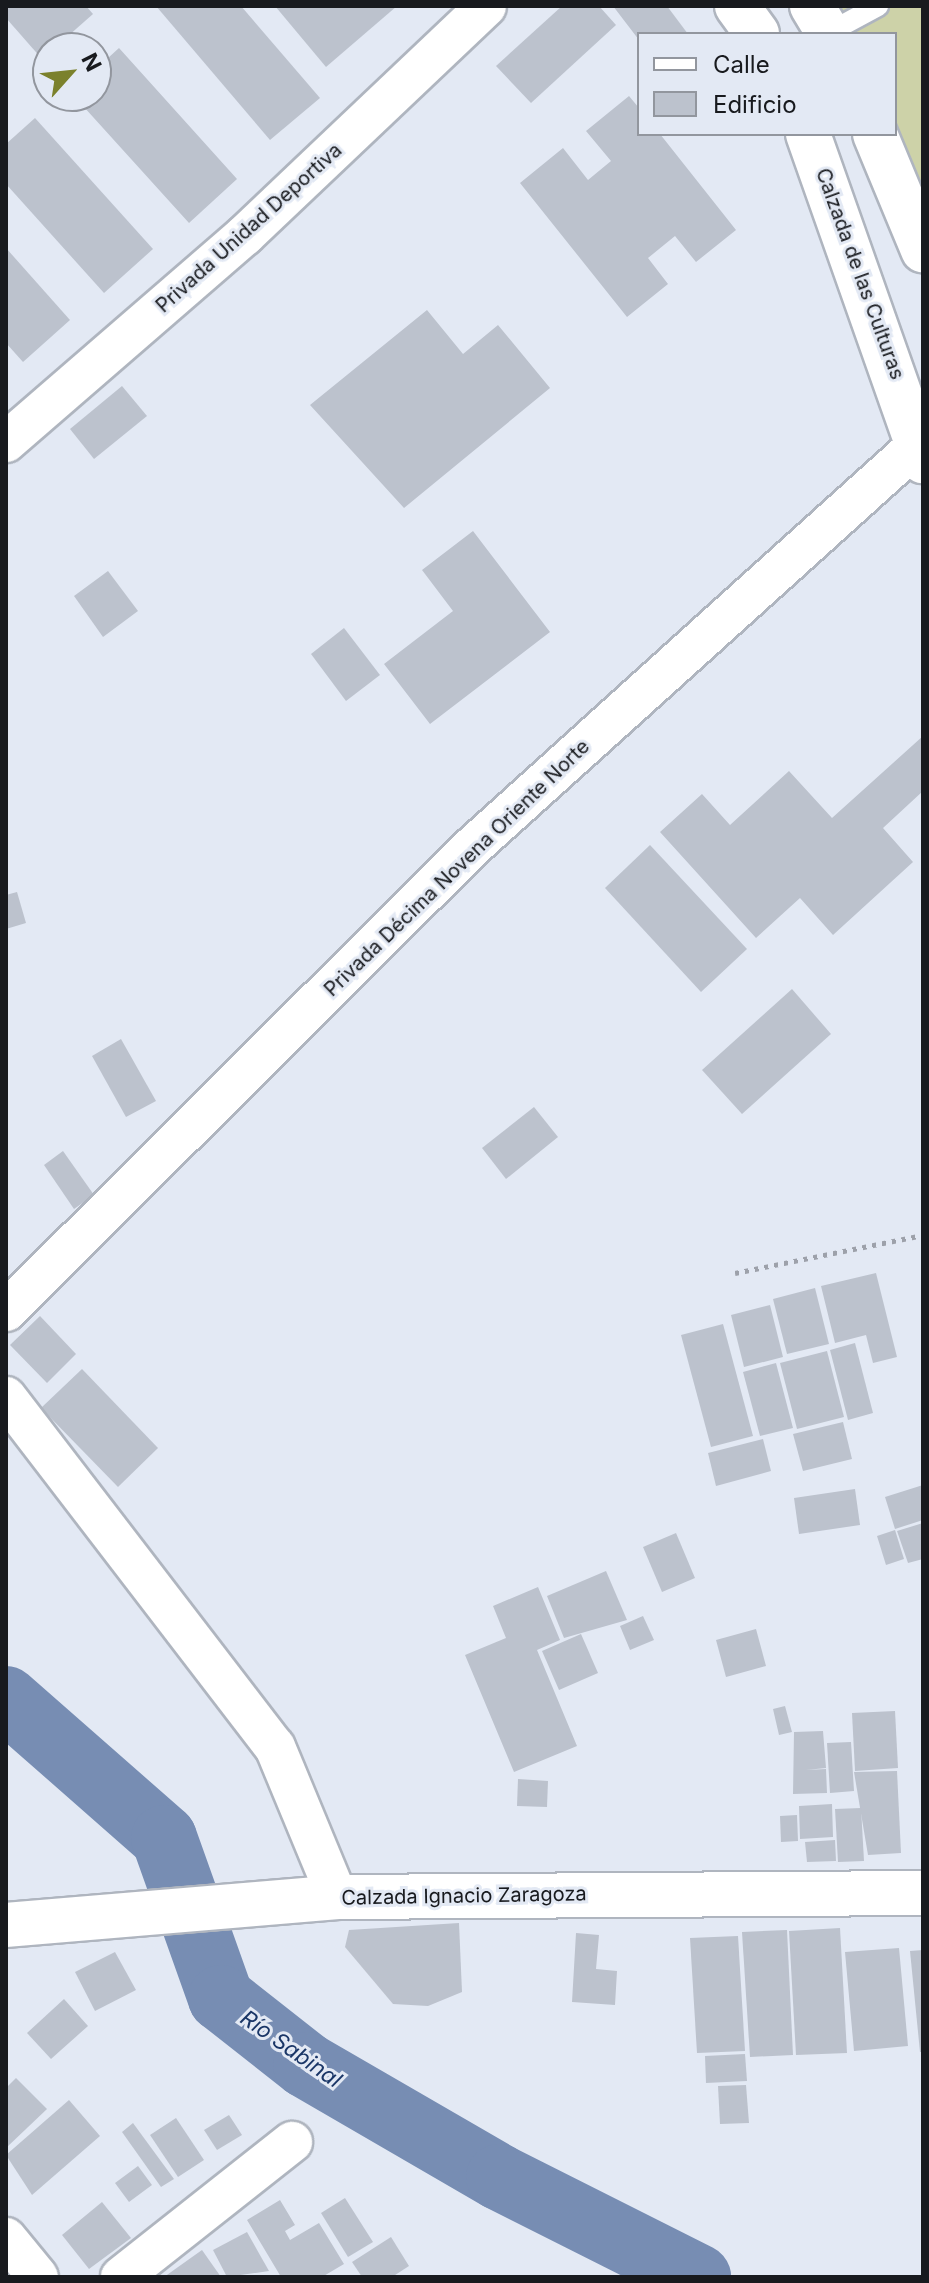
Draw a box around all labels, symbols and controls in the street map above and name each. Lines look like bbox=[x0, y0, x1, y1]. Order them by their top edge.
north arrow bbox=[32, 32, 112, 112]
legend bbox=[637, 32, 897, 136]
text: N bbox=[76, 49, 107, 75]
text: Calle bbox=[713, 50, 770, 79]
text: Edificio bbox=[713, 90, 797, 119]
street label: Privada Unidad Deportiva bbox=[151, 138, 347, 318]
street label: Calzada de las Culturas bbox=[811, 165, 909, 383]
street label: Privada Décima Novena Oriente Norte bbox=[319, 734, 595, 1002]
street label: Calzada Ignacio Zaragoza bbox=[341, 1882, 587, 1910]
water label: Río Sabinal bbox=[235, 2005, 347, 2093]

